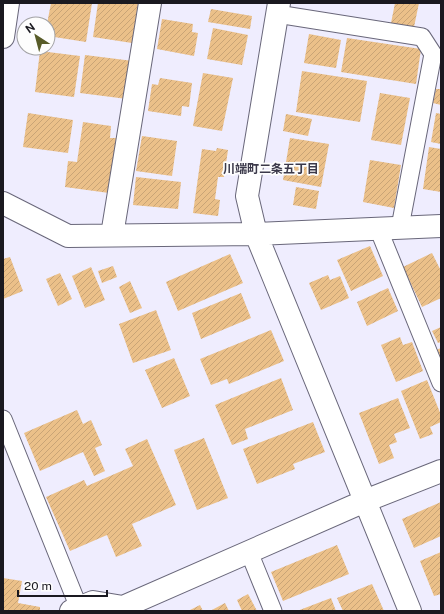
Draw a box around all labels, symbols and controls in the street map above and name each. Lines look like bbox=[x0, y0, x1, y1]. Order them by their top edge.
north arrow bbox=[16, 16, 56, 56]
text: N bbox=[23, 21, 37, 35]
district label: 川端町二条五丁目 bbox=[223, 162, 319, 176]
scale bar bbox=[18, 572, 107, 598]
text: 20 m bbox=[24, 579, 52, 593]

